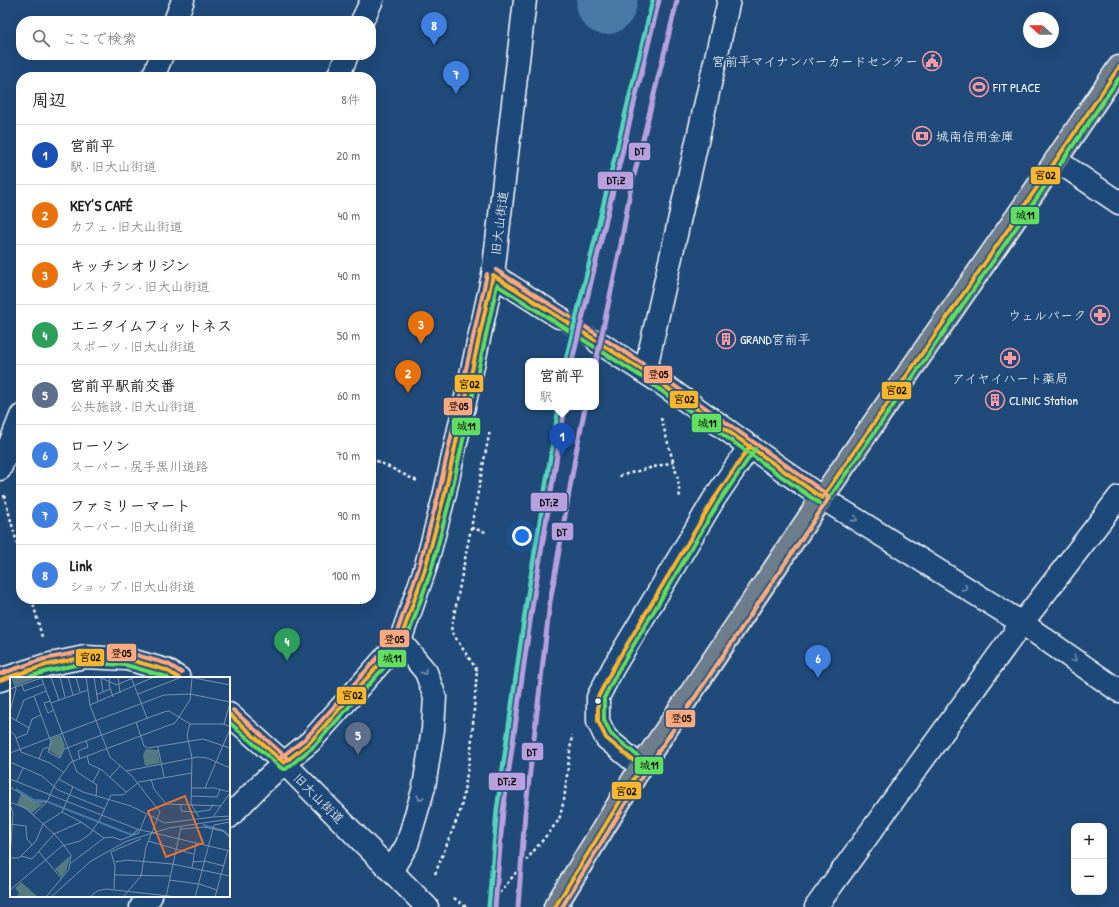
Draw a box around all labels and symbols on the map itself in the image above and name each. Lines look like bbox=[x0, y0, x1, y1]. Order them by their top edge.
pin: 8 bbox=[421, 12, 447, 45]
north arrow bbox=[1023, 12, 1059, 48]
public building icon: 宮前平マイナンバーカードセンター bbox=[921, 50, 943, 72]
place label: 宮前平マイナンバーカードセンター bbox=[712, 52, 918, 70]
pin: 7 bbox=[443, 61, 469, 94]
sports icon: FIT PLACE bbox=[968, 76, 990, 98]
place label: FIT PLACE bbox=[992, 78, 1041, 96]
bank icon: 城南信用金庫 bbox=[911, 125, 933, 147]
place label: 城南信用金庫 bbox=[936, 127, 1014, 145]
line badge: DT bbox=[628, 142, 651, 161]
text: DT bbox=[635, 144, 646, 158]
line badge: 宮02 bbox=[1030, 166, 1061, 185]
text: 宮02 bbox=[1034, 168, 1056, 182]
line badge: DT;Z bbox=[597, 171, 634, 190]
text: DT;Z bbox=[607, 173, 626, 187]
street label: 旧大山街道 bbox=[486, 190, 512, 256]
line badge: 城11 bbox=[1010, 206, 1040, 225]
text: 城11 bbox=[1016, 208, 1035, 222]
pharmacy icon: ウェルパーク bbox=[1089, 304, 1111, 326]
place label: ウェルパーク bbox=[1008, 306, 1086, 324]
pin: 3 bbox=[408, 311, 434, 344]
building icon: GRAND宮前平 bbox=[715, 328, 737, 350]
place label: GRAND宮前平 bbox=[740, 330, 811, 348]
pharmacy icon: アイヤイハート薬局 bbox=[999, 347, 1021, 369]
pin: 2 bbox=[395, 360, 421, 393]
line badge: 登05 bbox=[643, 365, 673, 384]
text: 登05 bbox=[648, 367, 669, 381]
place label: アイヤイハート薬局 bbox=[952, 369, 1068, 387]
line badge: 宮02 bbox=[454, 374, 484, 393]
text: 宮02 bbox=[458, 377, 480, 391]
line badge: 宮02 bbox=[881, 381, 912, 400]
text: 宮02 bbox=[885, 383, 907, 397]
building icon: CLINIC Station bbox=[984, 389, 1006, 411]
line badge: 宮02 bbox=[669, 390, 699, 409]
place label: CLINIC Station bbox=[1009, 391, 1078, 409]
text: 宮02 bbox=[673, 392, 695, 406]
line badge: 登05 bbox=[443, 397, 473, 416]
text: 登05 bbox=[448, 399, 469, 413]
line badge: 城11 bbox=[691, 413, 722, 433]
text: 城11 bbox=[698, 416, 717, 430]
line badge: 城11 bbox=[451, 417, 481, 436]
text: 城11 bbox=[457, 419, 476, 433]
pin: 1 bbox=[549, 423, 575, 456]
line badge: DT;Z bbox=[530, 492, 568, 512]
text: DT;Z bbox=[540, 495, 559, 509]
one-way arrow bbox=[851, 514, 858, 521]
line badge: DT bbox=[551, 522, 574, 541]
text: DT bbox=[557, 525, 568, 539]
your location bbox=[512, 526, 532, 546]
one-way arrow bbox=[961, 583, 968, 590]
pin: 4 bbox=[274, 628, 300, 661]
line badge: 登05 bbox=[379, 629, 410, 648]
text: 登05 bbox=[384, 632, 405, 646]
line badge: 登05 bbox=[106, 643, 137, 662]
pin: 6 bbox=[805, 645, 831, 678]
text: 登05 bbox=[111, 646, 132, 660]
line badge: 宮02 bbox=[75, 648, 105, 667]
line badge: 城11 bbox=[377, 649, 407, 668]
text: 宮02 bbox=[79, 650, 101, 664]
text: 城11 bbox=[383, 651, 402, 665]
one-way arrow bbox=[1070, 654, 1077, 662]
one-way arrow bbox=[420, 668, 427, 675]
inset map bbox=[10, 677, 230, 897]
line badge: 宮02 bbox=[336, 686, 367, 705]
text: 宮02 bbox=[341, 688, 363, 702]
unlabelled marker bbox=[593, 696, 603, 706]
line badge: 登05 bbox=[665, 709, 696, 728]
text: 登05 bbox=[671, 711, 692, 725]
pin: 5 bbox=[345, 722, 371, 755]
line badge: DT bbox=[521, 742, 544, 761]
text: DT bbox=[527, 745, 538, 759]
line badge: 城11 bbox=[634, 756, 664, 775]
text: 城11 bbox=[640, 758, 659, 772]
street label: 旧大山街道 bbox=[290, 769, 348, 827]
line badge: DT;Z bbox=[488, 772, 526, 791]
text: DT;Z bbox=[498, 774, 517, 788]
line badge: 宮02 bbox=[611, 781, 642, 800]
text: 宮02 bbox=[615, 784, 637, 798]
one-way arrow bbox=[416, 794, 425, 801]

